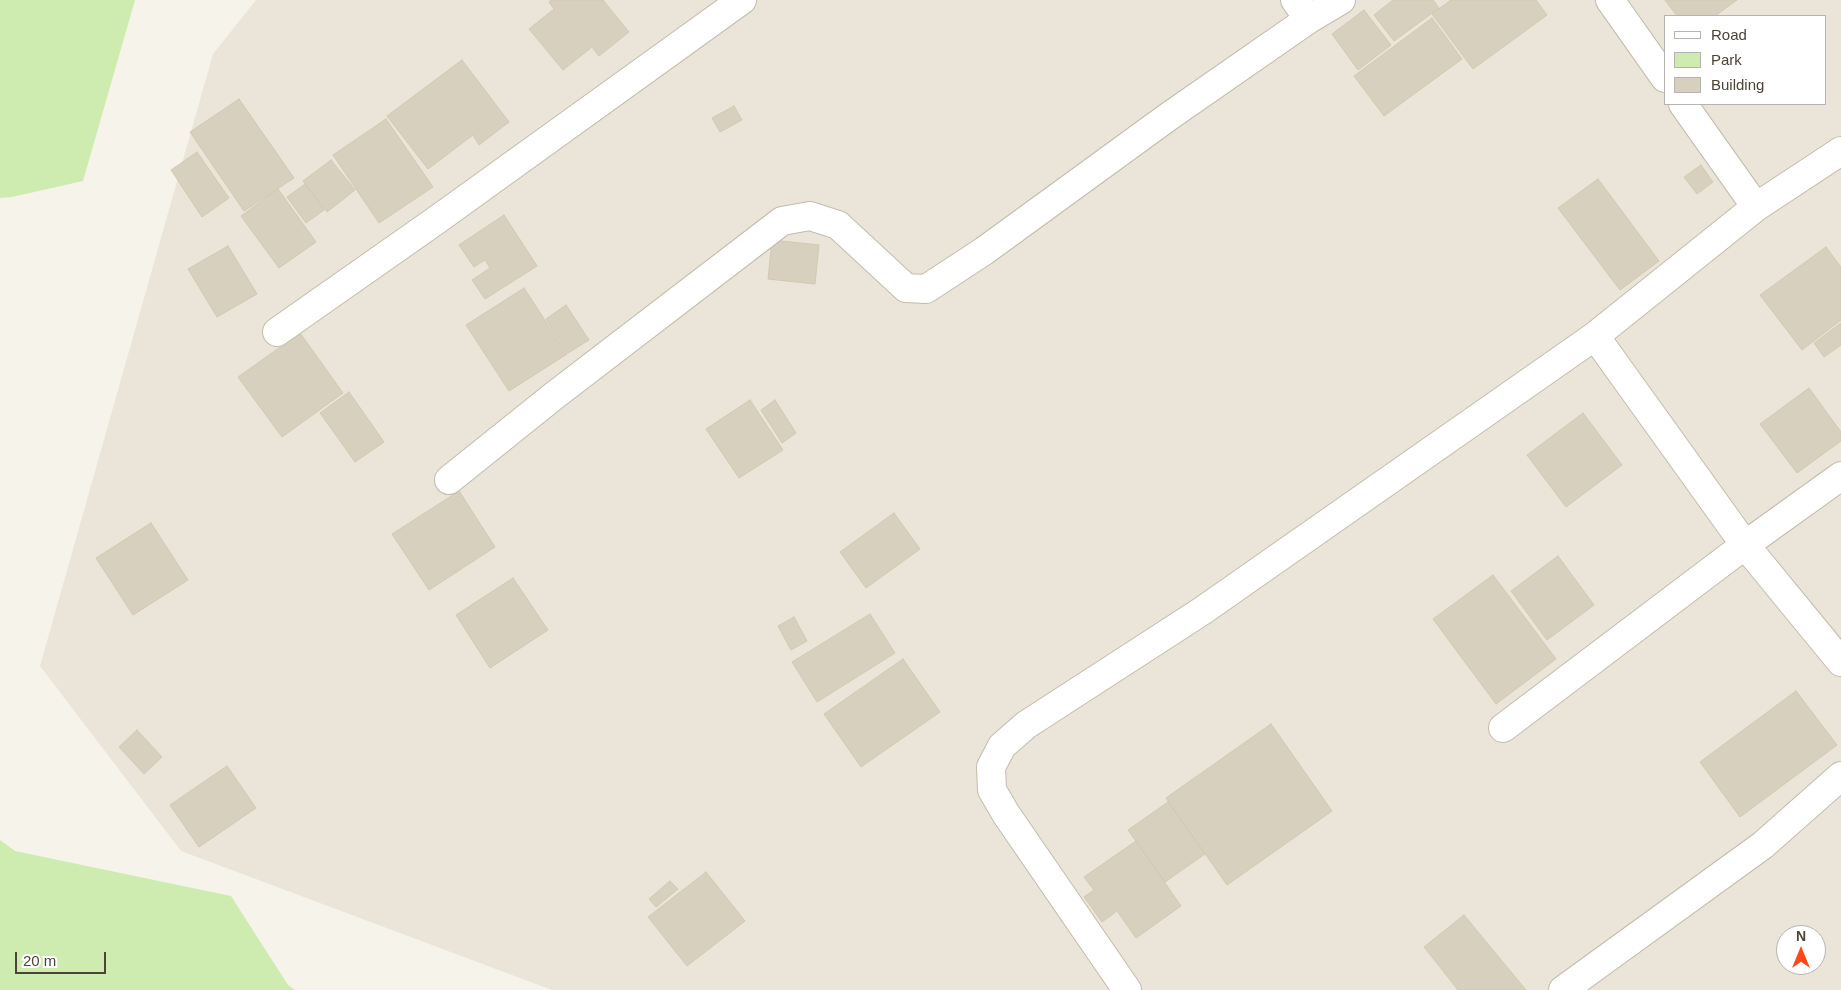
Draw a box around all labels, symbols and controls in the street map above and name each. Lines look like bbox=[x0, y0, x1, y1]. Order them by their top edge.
legend bbox=[1664, 15, 1826, 105]
text: Road bbox=[1711, 26, 1747, 43]
text: Park bbox=[1711, 51, 1742, 68]
text: Building bbox=[1711, 76, 1764, 93]
north arrow bbox=[1776, 925, 1826, 975]
text: N bbox=[1796, 928, 1806, 944]
scale bar bbox=[18, 942, 109, 974]
text: 20 m bbox=[23, 952, 56, 969]

